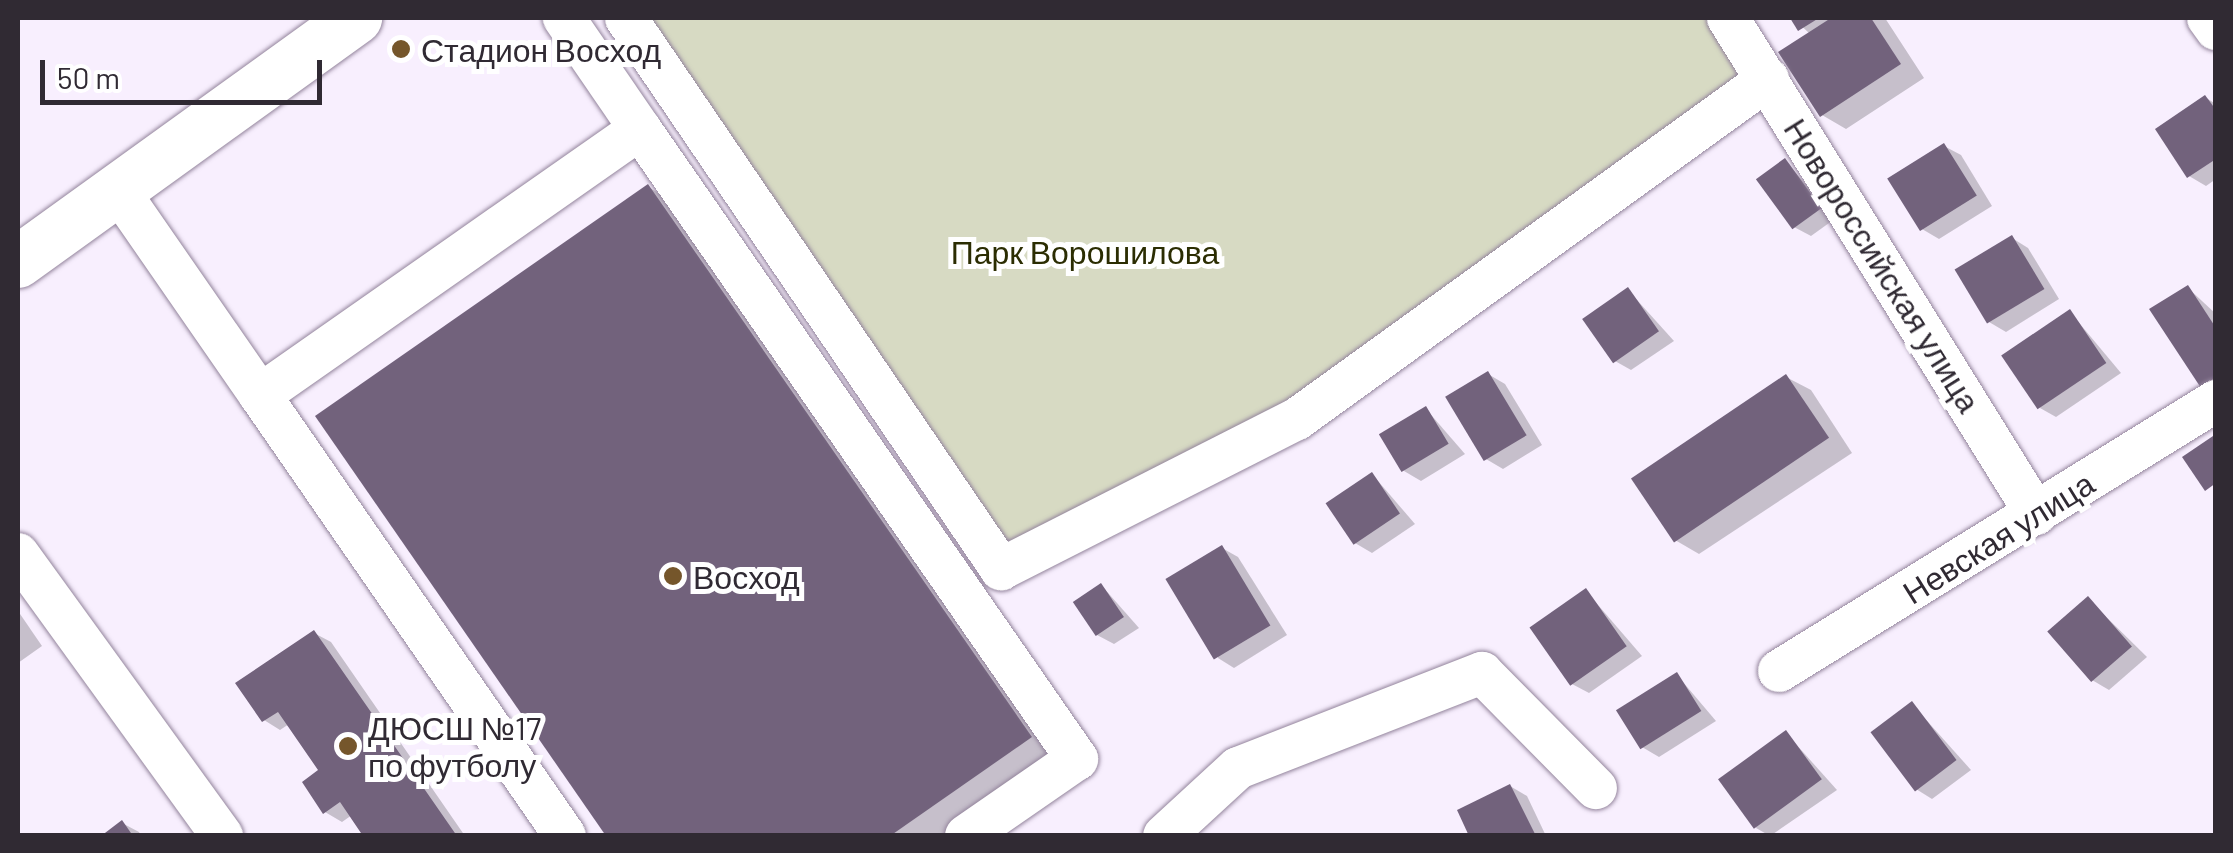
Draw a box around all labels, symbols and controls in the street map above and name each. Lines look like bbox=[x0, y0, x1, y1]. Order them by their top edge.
place label: Стадион Восход bbox=[421, 30, 661, 68]
marker: Стадион Восход bbox=[390, 38, 412, 60]
scale bar bbox=[45, 40, 328, 102]
text: 50 m bbox=[57, 59, 120, 95]
street label: Новороссийская улица bbox=[1777, 111, 1989, 419]
park label: Парк Ворошилова bbox=[951, 232, 1219, 270]
street label: Невская улица bbox=[1895, 463, 2101, 611]
place label: Восход bbox=[693, 557, 800, 595]
marker: Восход bbox=[662, 565, 684, 587]
place label: ДЮСШ №17 по футболу bbox=[368, 709, 541, 784]
marker: ДЮСШ №17 по футболу bbox=[337, 735, 359, 757]

